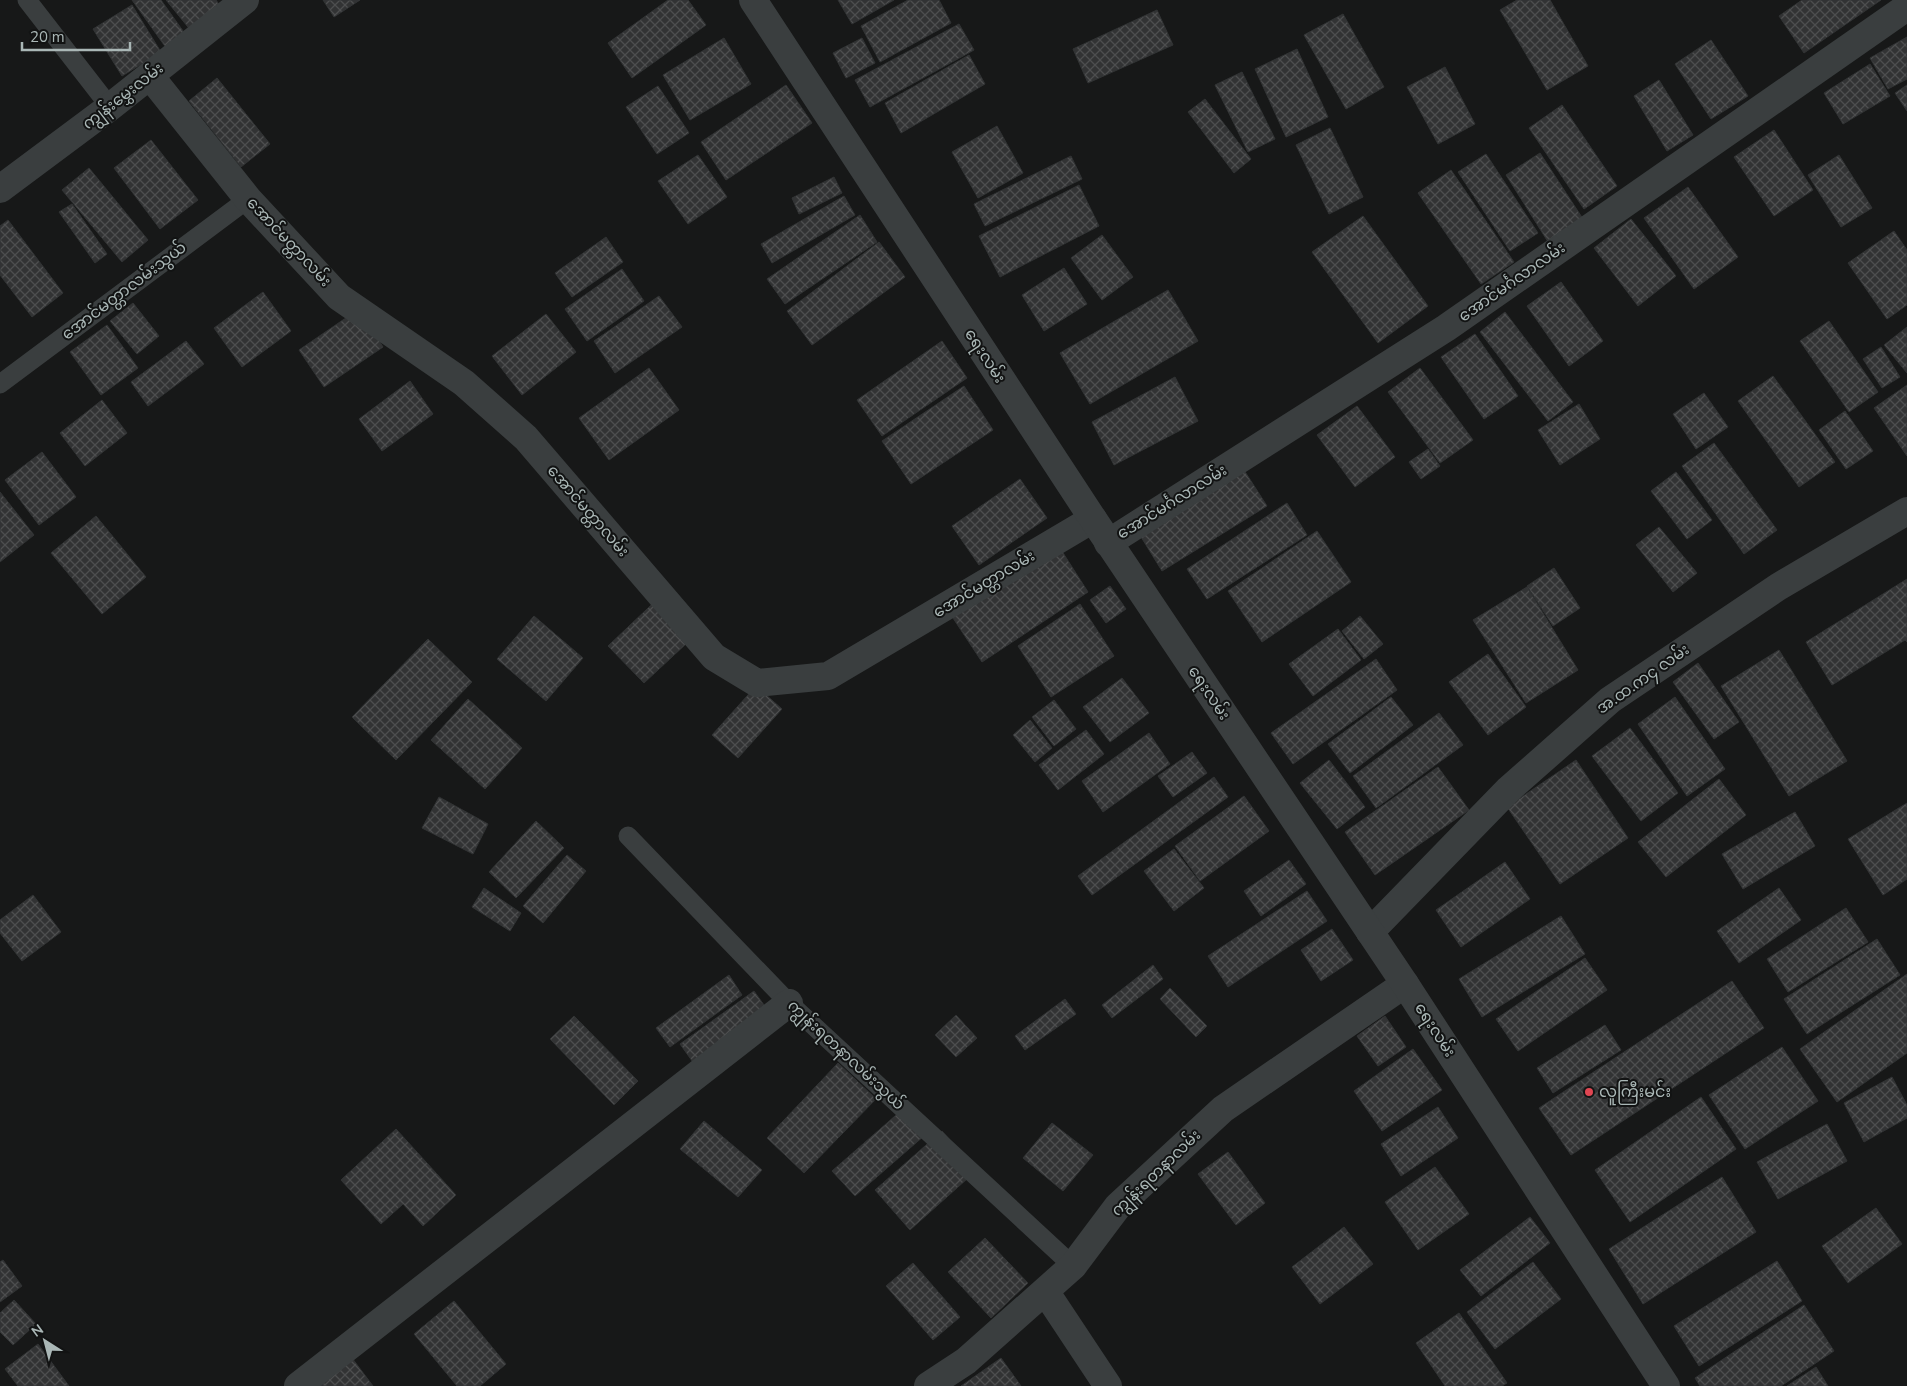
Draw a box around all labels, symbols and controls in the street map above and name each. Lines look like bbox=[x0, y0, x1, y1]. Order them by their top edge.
scale bar bbox=[22, 20, 130, 52]
text: 20 m bbox=[30, 27, 65, 47]
street label: ကျွန်းမွှေးလမ်း bbox=[77, 57, 171, 138]
street label: အောင်မတ္တာလမ်း bbox=[240, 192, 337, 293]
street label: အောင်မတ္တာလမ်းသွယ် bbox=[56, 236, 192, 347]
street label: အောင်မင်္ဂလာလမ်း bbox=[1454, 236, 1570, 327]
street label: ရေးလမ်း bbox=[958, 324, 1012, 389]
street label: အောင်မင်္ဂလာလမ်း bbox=[1112, 458, 1231, 545]
street label: အောင်မတ္တာလမ်း bbox=[540, 460, 635, 563]
street label: အောင်မတ္တာလမ်း bbox=[928, 544, 1040, 625]
street label: အ.ထ.က၄ လမ်း bbox=[1592, 638, 1695, 721]
street label: ရေးလမ်း bbox=[1181, 661, 1236, 725]
street label: ကျွန်းရတနာလမ်းသွယ် bbox=[780, 994, 910, 1118]
street label: ရေးလမ်း bbox=[1408, 998, 1462, 1063]
place label: လူကြီးမင်း bbox=[1599, 1080, 1671, 1106]
marker: လူကြီးမင်း bbox=[1583, 1086, 1595, 1098]
street label: ကျွန်းရတနာလမ်း bbox=[1106, 1124, 1208, 1224]
north arrow bbox=[20, 1316, 70, 1366]
text: N bbox=[28, 1320, 47, 1342]

